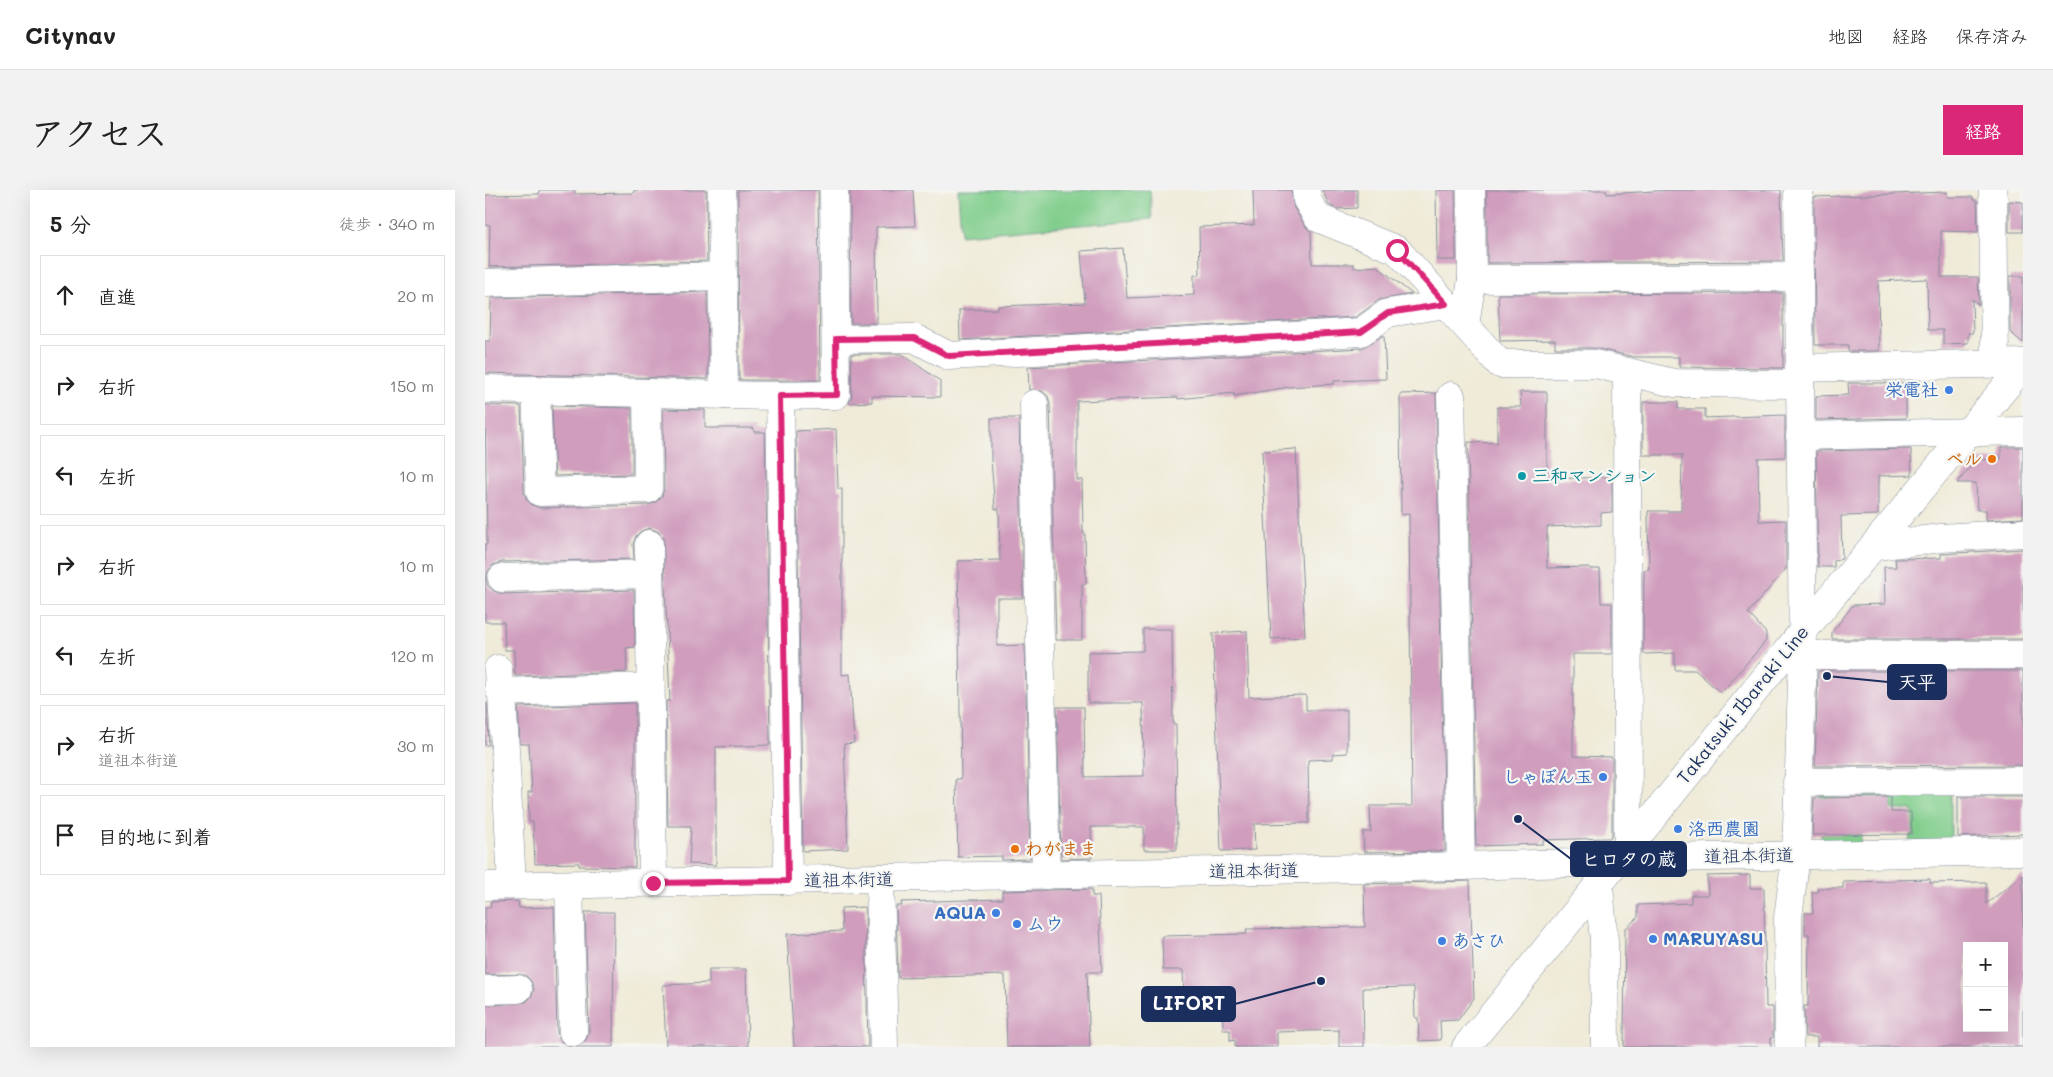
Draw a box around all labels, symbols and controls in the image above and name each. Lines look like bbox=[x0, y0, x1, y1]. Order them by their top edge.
text: Citynav bbox=[25, 19, 116, 50]
text: 地図 bbox=[1828, 24, 1864, 48]
text: 経路 bbox=[1892, 24, 1928, 48]
text: 保存済み bbox=[1956, 24, 2028, 48]
button: 経路 bbox=[1943, 105, 2023, 155]
text: アクセス bbox=[30, 109, 168, 155]
text: 5 分 bbox=[50, 210, 91, 237]
text: 徒歩 · 340 m bbox=[339, 213, 435, 234]
route start bbox=[1386, 239, 1409, 262]
icon: ahead bbox=[51, 281, 79, 309]
text: 直進 bbox=[98, 284, 136, 309]
text: 20 m bbox=[397, 285, 434, 306]
icon: right bbox=[51, 371, 79, 399]
text: 右折 bbox=[98, 374, 136, 399]
text: 150 m bbox=[390, 375, 434, 396]
place label: 栄電社 bbox=[1885, 377, 1939, 401]
marker: 栄電社 bbox=[1943, 384, 1955, 396]
place label: ベル bbox=[1946, 446, 1982, 470]
marker: ベル bbox=[1986, 453, 1998, 465]
icon: left bbox=[51, 461, 79, 489]
place label: 三和マンション bbox=[1532, 463, 1657, 487]
text: 左折 bbox=[98, 464, 136, 489]
text: 10 m bbox=[399, 465, 434, 486]
marker: 三和マンション bbox=[1516, 470, 1528, 482]
icon: right bbox=[51, 551, 79, 579]
text: 右折 bbox=[98, 554, 136, 579]
text: 10 m bbox=[399, 555, 434, 576]
street label: Takatsuki Ibaraki Line bbox=[1671, 620, 1814, 789]
icon: left bbox=[51, 641, 79, 669]
text: 左折 bbox=[98, 644, 136, 669]
text: 120 m bbox=[390, 645, 434, 666]
callout: 天平 bbox=[1888, 665, 1946, 699]
text: 天平 bbox=[1898, 669, 1936, 694]
text: 右折 bbox=[98, 722, 136, 747]
icon: right bbox=[51, 731, 79, 759]
text: 30 m bbox=[397, 735, 434, 756]
text: 道祖本街道 bbox=[98, 749, 178, 770]
place label: しゃぼん玉 bbox=[1503, 764, 1593, 788]
marker: しゃぼん玉 bbox=[1597, 771, 1609, 783]
place label: 洛西農園 bbox=[1688, 816, 1760, 840]
icon: arrive bbox=[51, 821, 79, 849]
marker: 洛西農園 bbox=[1672, 823, 1684, 835]
text: 目的地に到着 bbox=[98, 824, 212, 849]
place label: わがまま bbox=[1025, 836, 1097, 860]
callout: ヒロタの蔵 bbox=[1571, 842, 1686, 876]
street label: 道祖本街道 bbox=[1704, 842, 1794, 868]
marker: わがまま bbox=[1009, 843, 1021, 855]
text: ヒロタの蔵 bbox=[1581, 846, 1677, 871]
street label: 道祖本街道 bbox=[1209, 857, 1299, 883]
street label: 道祖本街道 bbox=[804, 866, 894, 892]
route end bbox=[642, 872, 665, 895]
place label: AQUA bbox=[934, 900, 986, 924]
marker: AQUA bbox=[990, 907, 1002, 919]
place label: ムウ bbox=[1027, 911, 1063, 935]
marker: ムウ bbox=[1011, 918, 1023, 930]
place label: MARUYASU bbox=[1663, 926, 1764, 950]
place label: あさひ bbox=[1452, 928, 1505, 952]
marker: MARUYASU bbox=[1647, 933, 1659, 945]
marker: あさひ bbox=[1436, 935, 1448, 947]
map controls bbox=[1963, 942, 2008, 1032]
button: + bbox=[1963, 942, 2008, 987]
callout: LIFORT bbox=[1142, 987, 1235, 1021]
button: − bbox=[1963, 987, 2008, 1032]
text: LIFORT bbox=[1153, 990, 1225, 1015]

